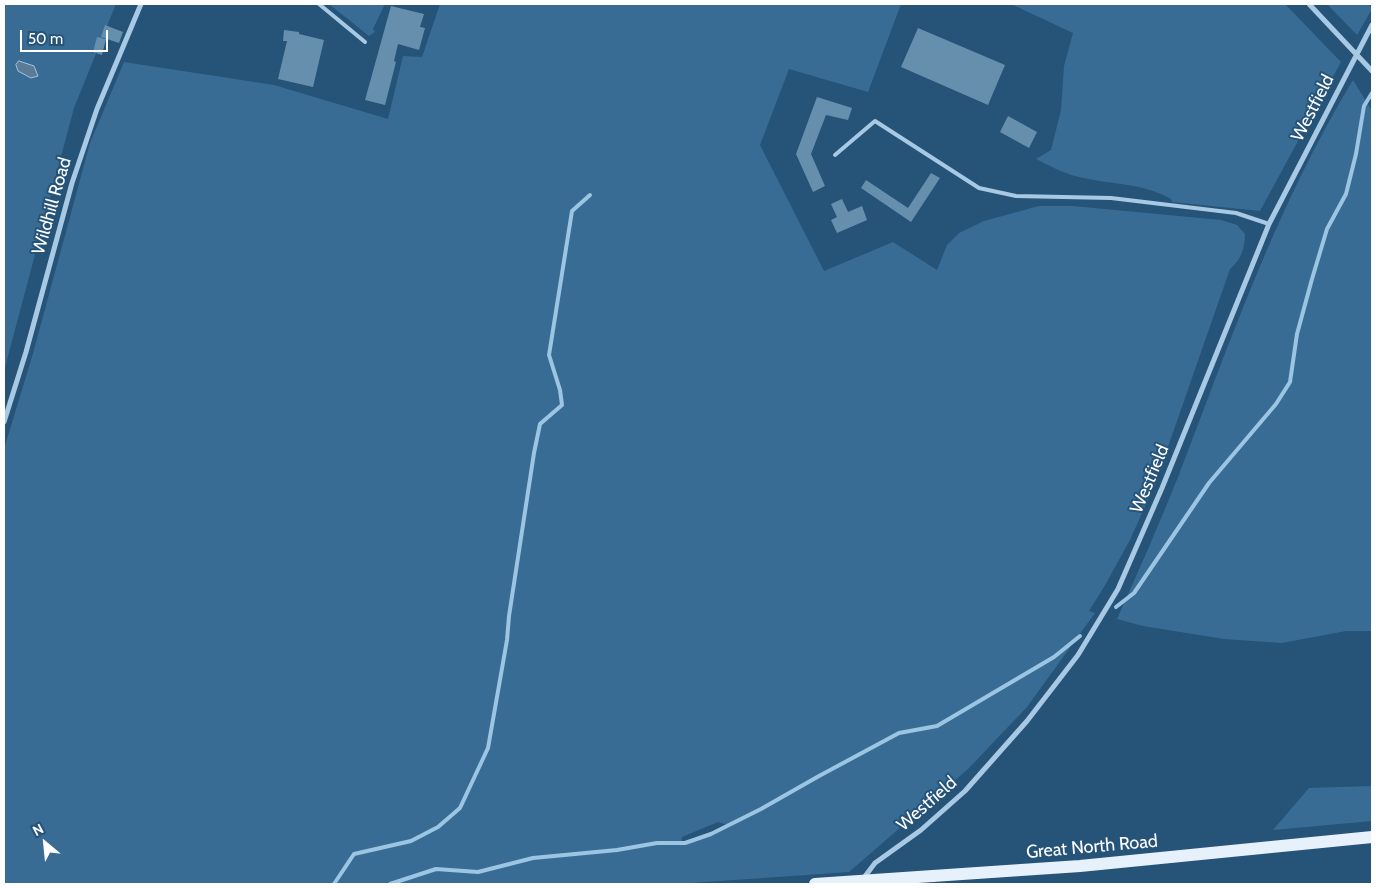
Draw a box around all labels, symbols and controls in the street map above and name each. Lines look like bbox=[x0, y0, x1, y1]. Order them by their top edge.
scale bar bbox=[22, 20, 110, 52]
text: 50 m bbox=[28, 30, 63, 48]
street label: Westfield bbox=[1287, 71, 1339, 145]
street label: Wildhill Road bbox=[28, 155, 76, 257]
street label: Westfield bbox=[1126, 442, 1174, 516]
street label: Westfield bbox=[893, 772, 961, 836]
north arrow bbox=[20, 818, 70, 868]
text: N bbox=[29, 819, 47, 840]
street label: Great North Road bbox=[1025, 830, 1159, 864]

